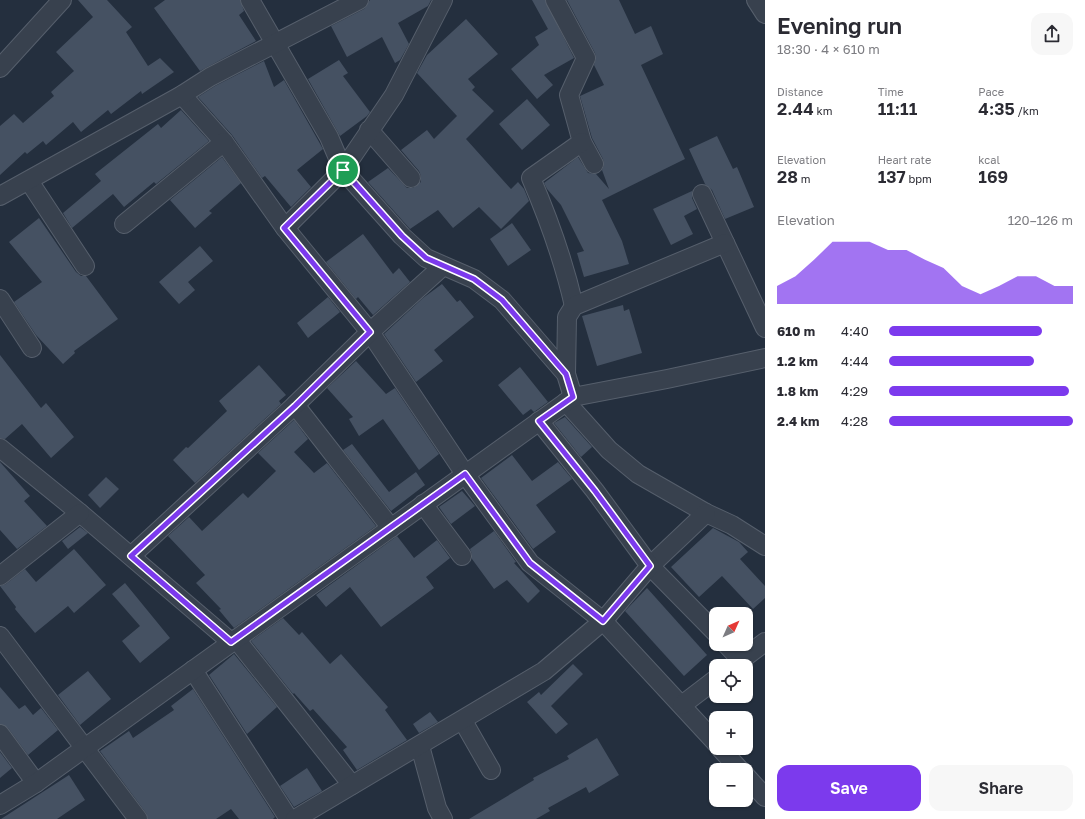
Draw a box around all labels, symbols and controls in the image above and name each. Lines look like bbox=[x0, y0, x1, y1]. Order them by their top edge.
text: Evening run bbox=[777, 12, 902, 39]
button: share bbox=[1031, 13, 1073, 55]
text: 18:30 · 4 × 610 m bbox=[777, 41, 880, 57]
text: Distance bbox=[777, 85, 823, 98]
text: Time bbox=[878, 85, 904, 98]
text: Pace bbox=[978, 85, 1004, 98]
text: 2.44 bbox=[777, 98, 814, 119]
text: 11:11 bbox=[878, 98, 917, 119]
text: 4:35 bbox=[978, 98, 1015, 119]
text: km bbox=[814, 104, 833, 117]
text: /km bbox=[1015, 104, 1039, 117]
pin bbox=[326, 153, 360, 187]
text: Elevation bbox=[777, 153, 826, 166]
text: Heart rate bbox=[878, 153, 931, 166]
text: kcal bbox=[978, 153, 1000, 166]
icon: arrive bbox=[332, 159, 354, 181]
text: 28 bbox=[777, 166, 798, 187]
text: 137 bbox=[878, 166, 906, 187]
text: 169 bbox=[978, 166, 1008, 187]
text: m bbox=[798, 172, 810, 185]
text: bpm bbox=[906, 172, 932, 185]
text: Elevation bbox=[777, 212, 835, 228]
text: 120–126 m bbox=[1008, 212, 1073, 228]
text: 610 m bbox=[777, 323, 815, 339]
text: 4:40 bbox=[841, 323, 869, 339]
text: 1.2 km bbox=[777, 353, 818, 369]
text: 4:44 bbox=[841, 353, 869, 369]
text: 1.8 km bbox=[777, 383, 818, 399]
text: 4:29 bbox=[841, 383, 868, 399]
text: 2.4 km bbox=[777, 413, 819, 429]
text: 4:28 bbox=[841, 413, 868, 429]
north arrow bbox=[709, 607, 753, 651]
map controls bbox=[709, 607, 753, 807]
button: locate bbox=[709, 659, 753, 703]
button: + bbox=[709, 711, 753, 755]
button: − bbox=[709, 763, 753, 807]
button: Save bbox=[777, 765, 921, 811]
button: Share bbox=[929, 765, 1073, 811]

